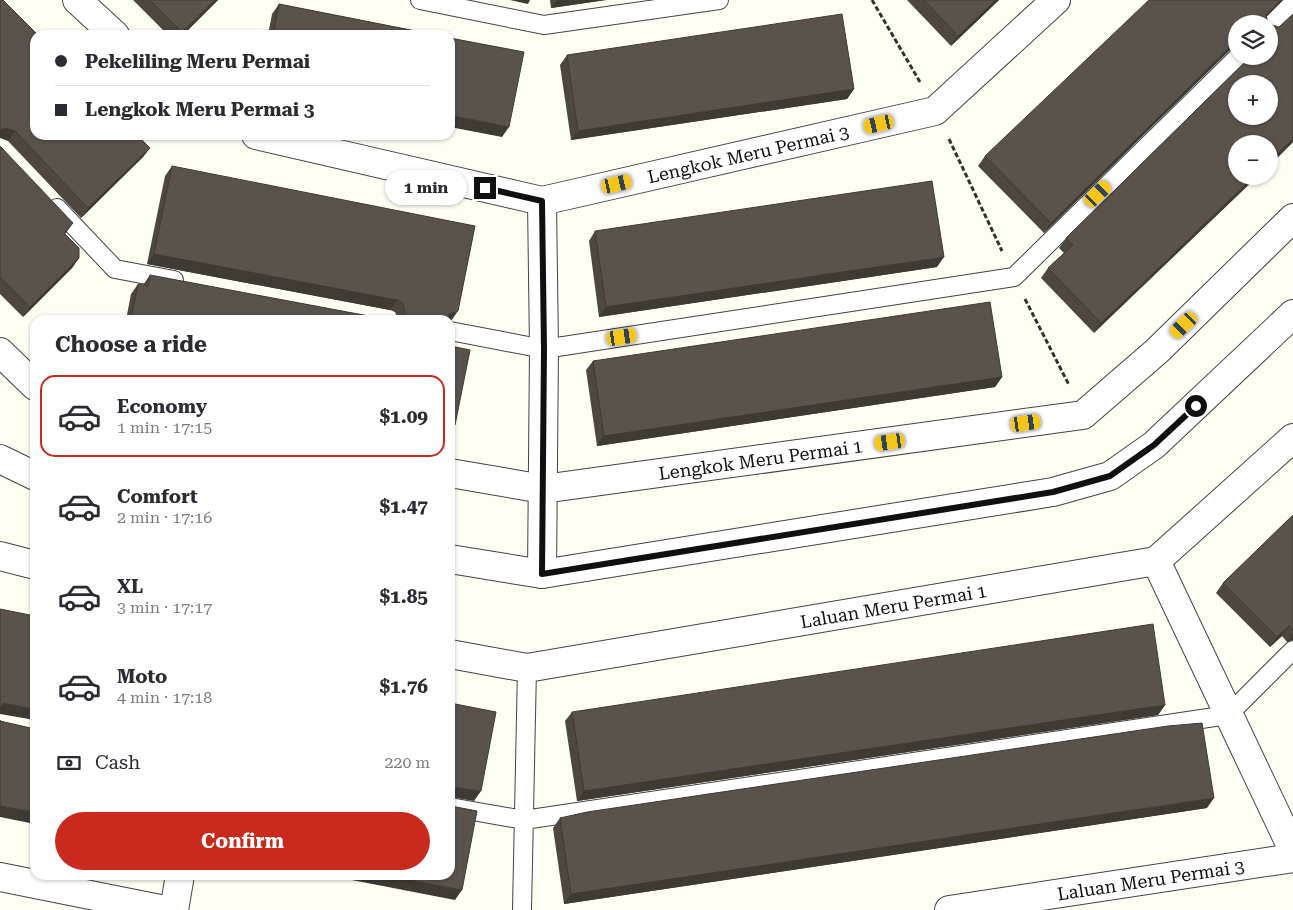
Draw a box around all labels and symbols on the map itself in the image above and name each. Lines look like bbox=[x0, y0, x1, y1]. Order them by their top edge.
car bbox=[862, 113, 895, 135]
street label: Lengkok Meru Permai 3 bbox=[645, 121, 851, 187]
callout: 1 min bbox=[385, 170, 468, 206]
car bbox=[600, 173, 633, 195]
route end bbox=[474, 177, 496, 199]
car bbox=[1082, 178, 1114, 210]
car bbox=[1168, 309, 1200, 341]
car bbox=[606, 327, 637, 347]
route start bbox=[1185, 395, 1207, 417]
car bbox=[1010, 413, 1041, 433]
car bbox=[874, 432, 905, 452]
street label: Lengkok Meru Permai 1 bbox=[657, 435, 864, 484]
street label: Laluan Meru Permai 1 bbox=[799, 579, 988, 632]
street label: Laluan Meru Permai 3 bbox=[1056, 855, 1246, 904]

